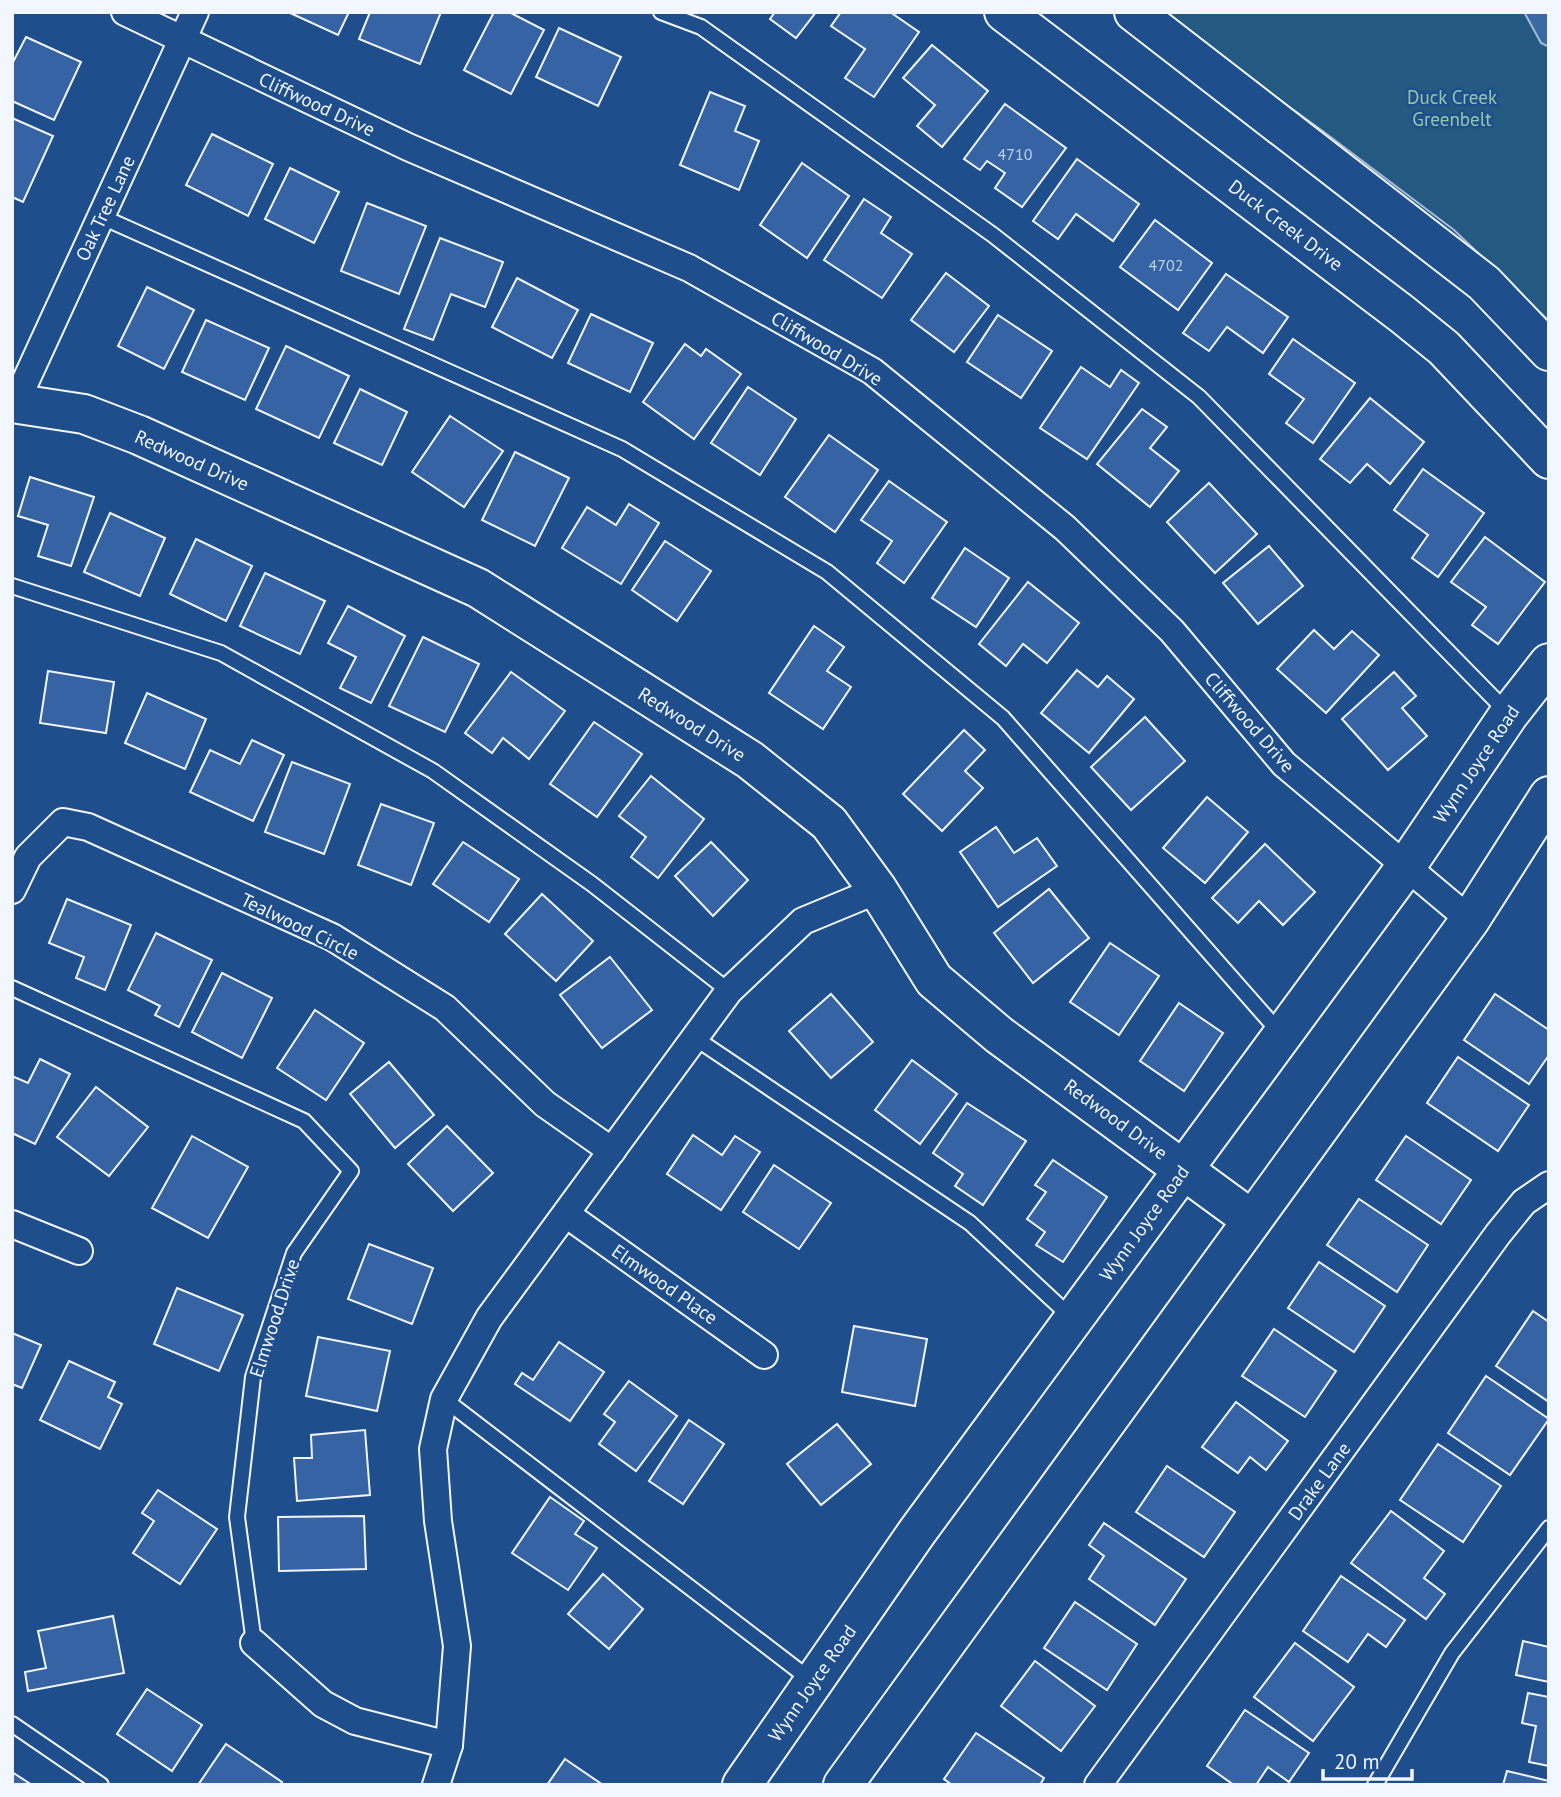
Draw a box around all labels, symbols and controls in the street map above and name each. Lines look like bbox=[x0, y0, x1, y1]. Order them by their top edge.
street label: Cliffwood Drive bbox=[255, 67, 379, 141]
park label: Duck Creek Greenbelt bbox=[1407, 85, 1497, 131]
house number: 4710 bbox=[998, 144, 1033, 164]
street label: Oak Tree Lane bbox=[70, 151, 140, 265]
street label: Duck Creek Drive bbox=[1224, 174, 1348, 276]
house number: 4702 bbox=[1149, 255, 1183, 275]
street label: Cliffwood Drive bbox=[767, 305, 887, 391]
street label: Redwood Drive bbox=[131, 424, 253, 496]
street label: Cliffwood Drive bbox=[1200, 667, 1300, 777]
street label: Redwood Drive bbox=[634, 681, 750, 767]
street label: Wynn Joyce Road bbox=[1428, 700, 1524, 828]
street label: Tealwood Circle bbox=[237, 887, 363, 965]
street label: Redwood Drive bbox=[1059, 1073, 1173, 1165]
street label: Wynn Joyce Road bbox=[1094, 1160, 1194, 1286]
street label: Elmwood Place bbox=[607, 1239, 723, 1329]
street label: Elmwood Drive bbox=[244, 1256, 304, 1380]
street label: Drake Lane bbox=[1283, 1437, 1355, 1525]
street label: Wynn Joyce Road bbox=[763, 1620, 861, 1746]
scale bar bbox=[1323, 1738, 1412, 1782]
text: 20 m bbox=[1334, 1748, 1380, 1775]

